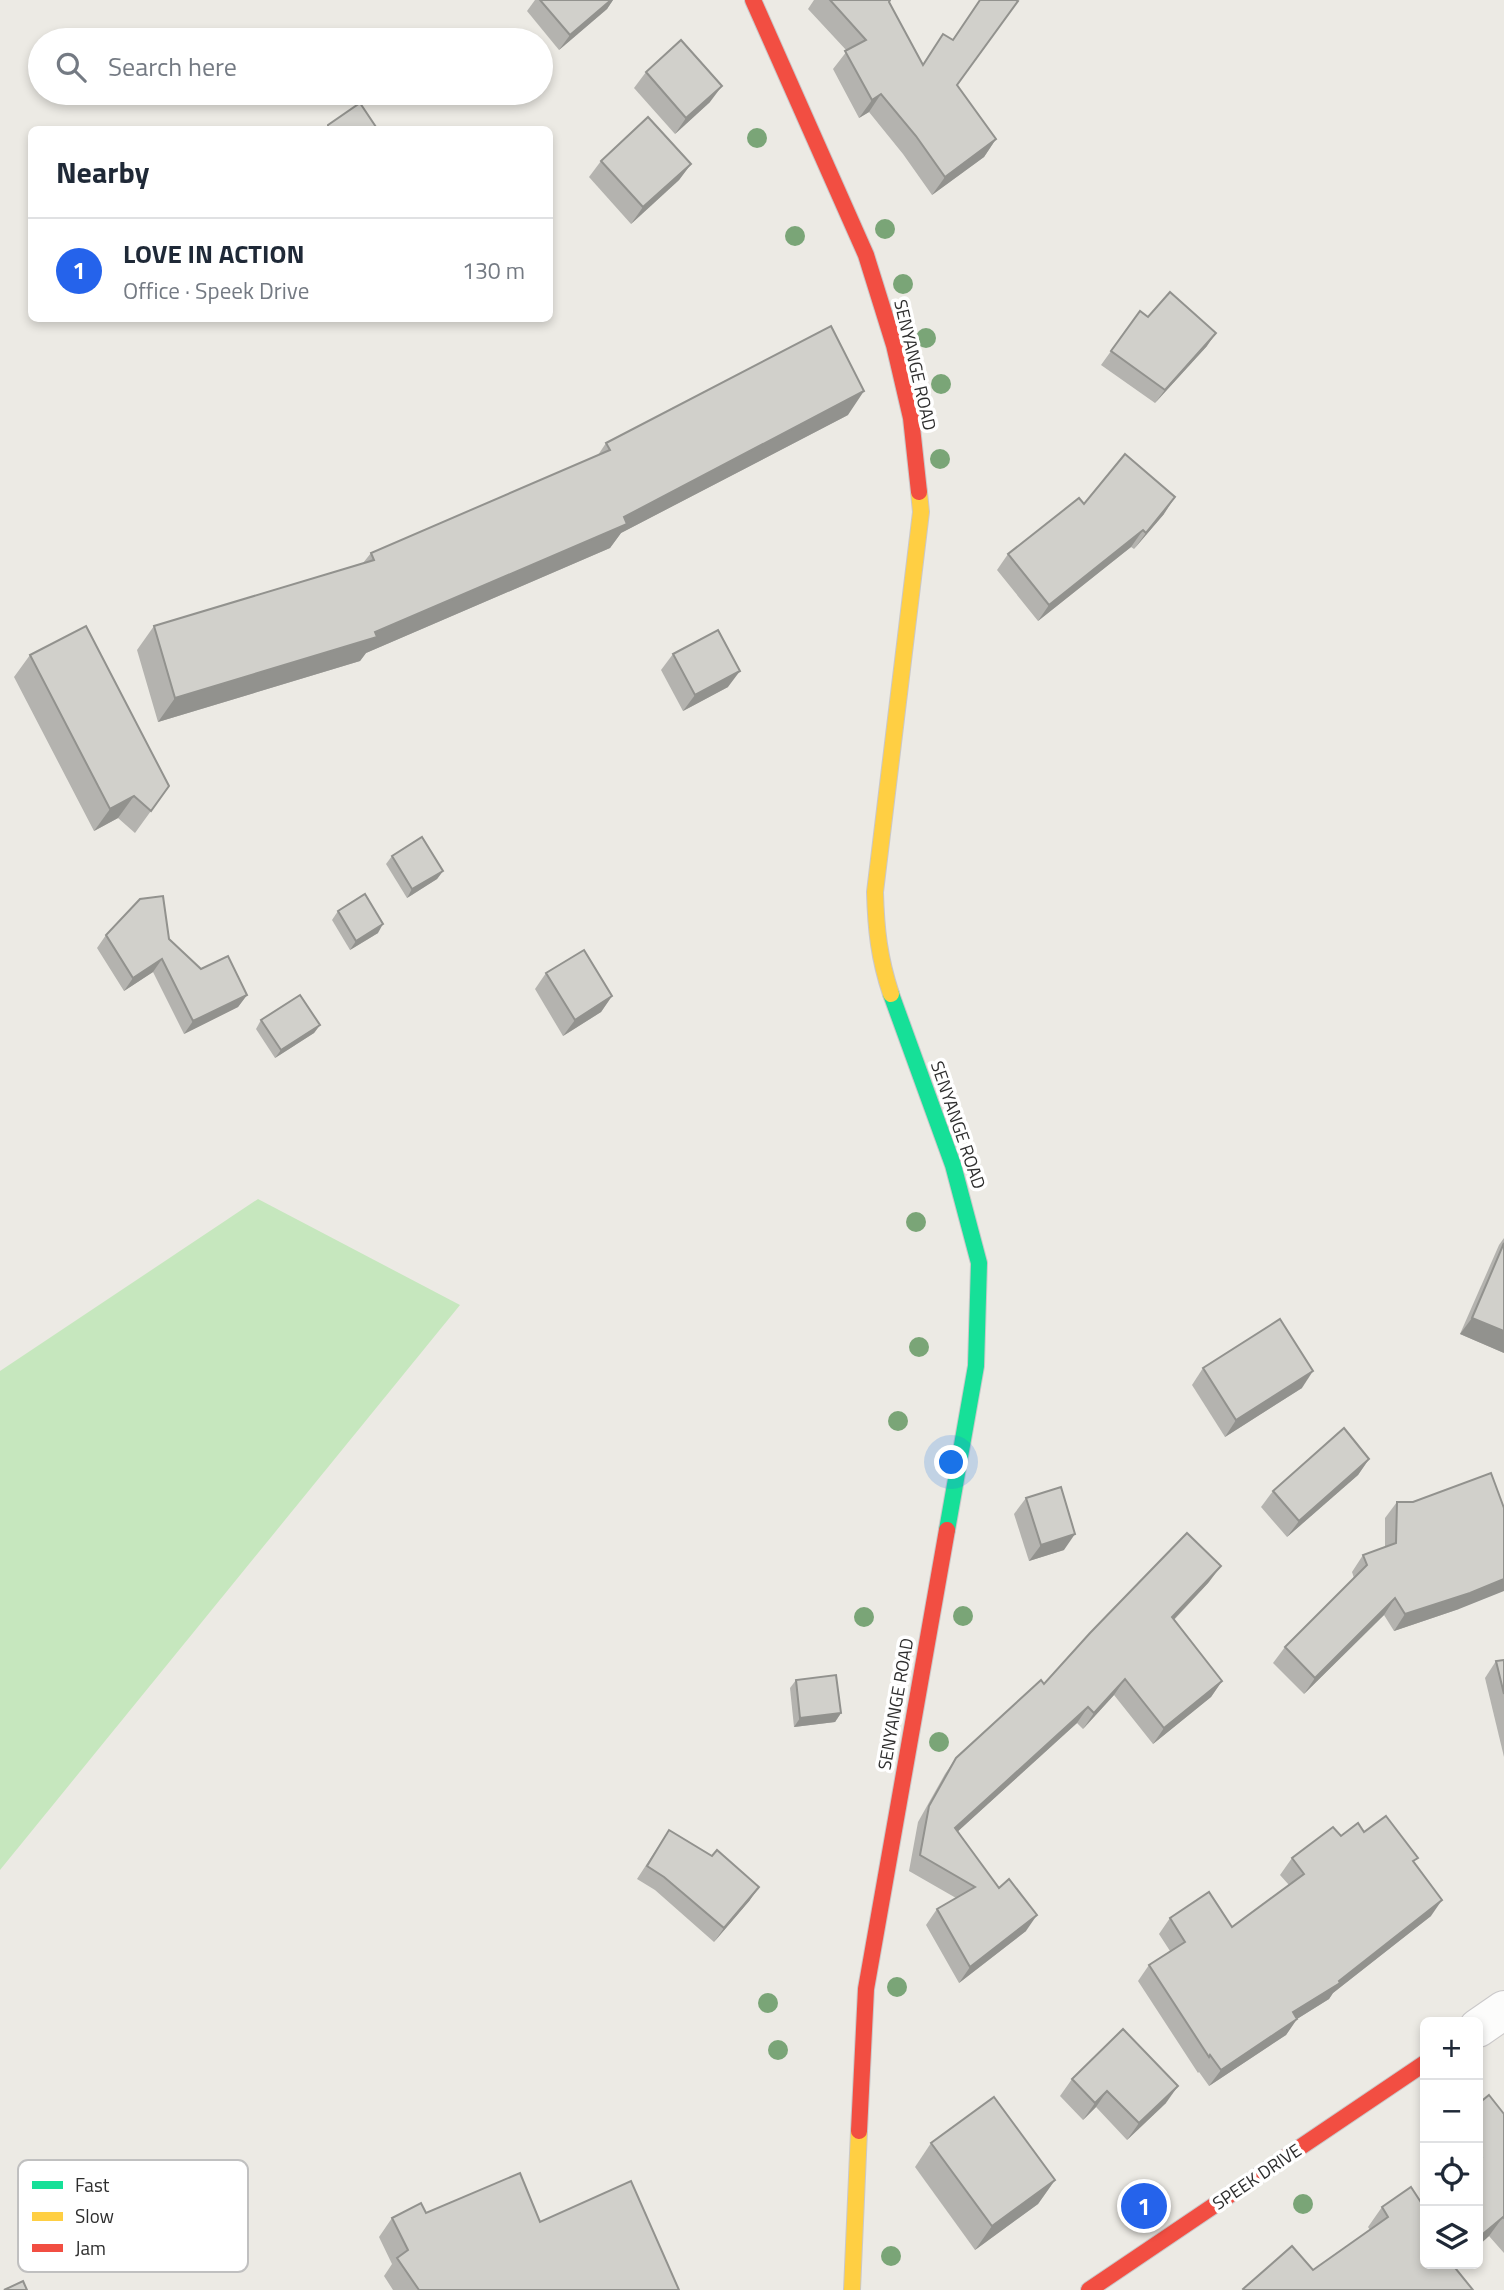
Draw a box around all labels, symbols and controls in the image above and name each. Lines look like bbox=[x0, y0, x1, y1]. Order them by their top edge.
search box bbox=[28, 28, 553, 105]
text: Search here bbox=[108, 47, 237, 86]
icon: search bbox=[52, 48, 90, 86]
text: Nearby bbox=[56, 149, 149, 195]
text: LOVE IN ACTION bbox=[123, 234, 304, 273]
text: 1 bbox=[73, 253, 85, 288]
text: 130 m bbox=[462, 253, 525, 288]
text: Office · Speek Drive bbox=[123, 273, 309, 308]
street label: SENYANGE ROAD bbox=[887, 297, 944, 433]
street label: SENYANGE ROAD bbox=[924, 1057, 993, 1192]
your location bbox=[934, 1445, 968, 1479]
street label: SENYANGE ROAD bbox=[871, 1636, 920, 1772]
map controls bbox=[1420, 2017, 1483, 2269]
button: + bbox=[1420, 2017, 1483, 2080]
button: − bbox=[1420, 2080, 1483, 2143]
street label: SPEEK DRIVE bbox=[1207, 2137, 1307, 2216]
button: locate bbox=[1420, 2143, 1483, 2206]
legend bbox=[18, 2160, 248, 2272]
text: Fast bbox=[75, 2170, 110, 2199]
pin: 1 bbox=[1121, 2180, 1167, 2232]
text: Slow bbox=[75, 2201, 114, 2230]
button: layers bbox=[1420, 2206, 1483, 2269]
text: Jam bbox=[75, 2233, 106, 2262]

